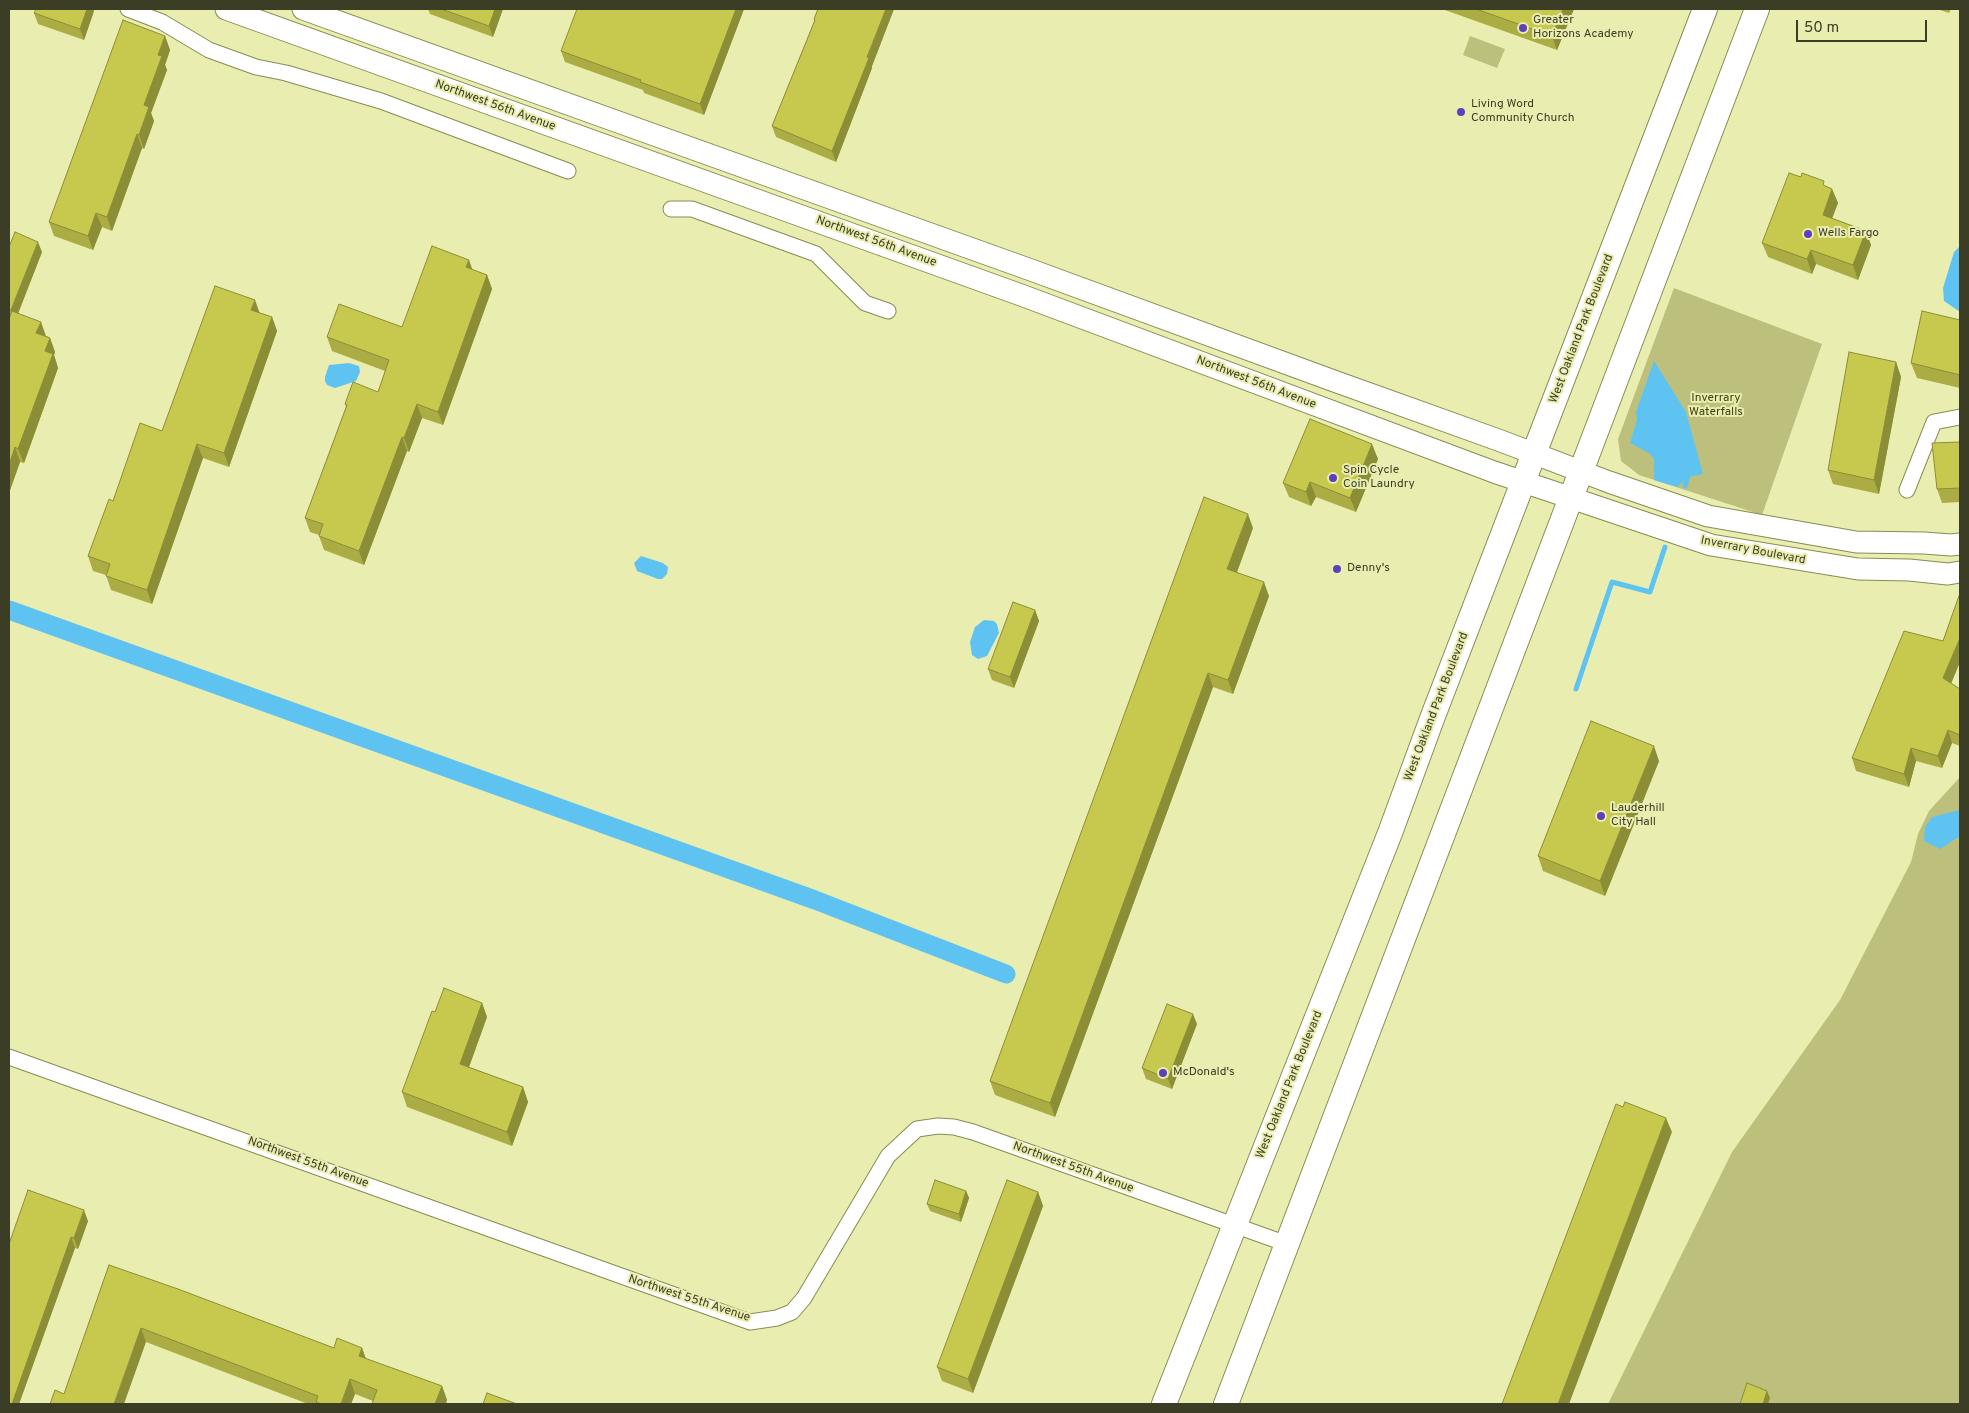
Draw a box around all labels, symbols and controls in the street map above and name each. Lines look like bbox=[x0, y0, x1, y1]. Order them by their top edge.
scale bar bbox=[1799, 10, 1930, 42]
place label: Greater Horizons Academy bbox=[1533, 14, 1634, 42]
text: 50 m bbox=[1804, 19, 1839, 38]
marker: Greater Horizons Academy bbox=[1517, 22, 1529, 34]
street label: Northwest 56th Avenue bbox=[433, 77, 557, 135]
place label: Living Word Community Church bbox=[1471, 98, 1575, 126]
marker: Living Word Community Church bbox=[1455, 106, 1467, 118]
street label: Northwest 56th Avenue bbox=[814, 213, 938, 271]
place label: Wells Fargo bbox=[1818, 227, 1879, 241]
marker: Wells Fargo bbox=[1802, 228, 1814, 240]
street label: West Oakland Park Boulevard bbox=[1547, 253, 1617, 405]
street label: Northwest 56th Avenue bbox=[1194, 353, 1318, 413]
park label: Inverrary Waterfalls bbox=[1689, 392, 1743, 420]
place label: Spin Cycle Coin Laundry bbox=[1343, 464, 1415, 492]
marker: Spin Cycle Coin Laundry bbox=[1327, 472, 1339, 484]
street label: Inverrary Boulevard bbox=[1699, 534, 1807, 568]
place label: Denny's bbox=[1347, 562, 1390, 576]
marker: Denny's bbox=[1331, 563, 1343, 575]
street label: West Oakland Park Boulevard bbox=[1402, 631, 1472, 783]
place label: Lauderhill City Hall bbox=[1611, 802, 1665, 830]
marker: Lauderhill City Hall bbox=[1595, 810, 1607, 822]
street label: West Oakland Park Boulevard bbox=[1254, 1009, 1326, 1161]
place label: McDonald's bbox=[1173, 1066, 1235, 1080]
marker: McDonald's bbox=[1157, 1067, 1169, 1079]
street label: Northwest 55th Avenue bbox=[246, 1134, 370, 1192]
street label: Northwest 55th Avenue bbox=[1011, 1139, 1135, 1197]
street label: Northwest 55th Avenue bbox=[626, 1272, 752, 1326]

